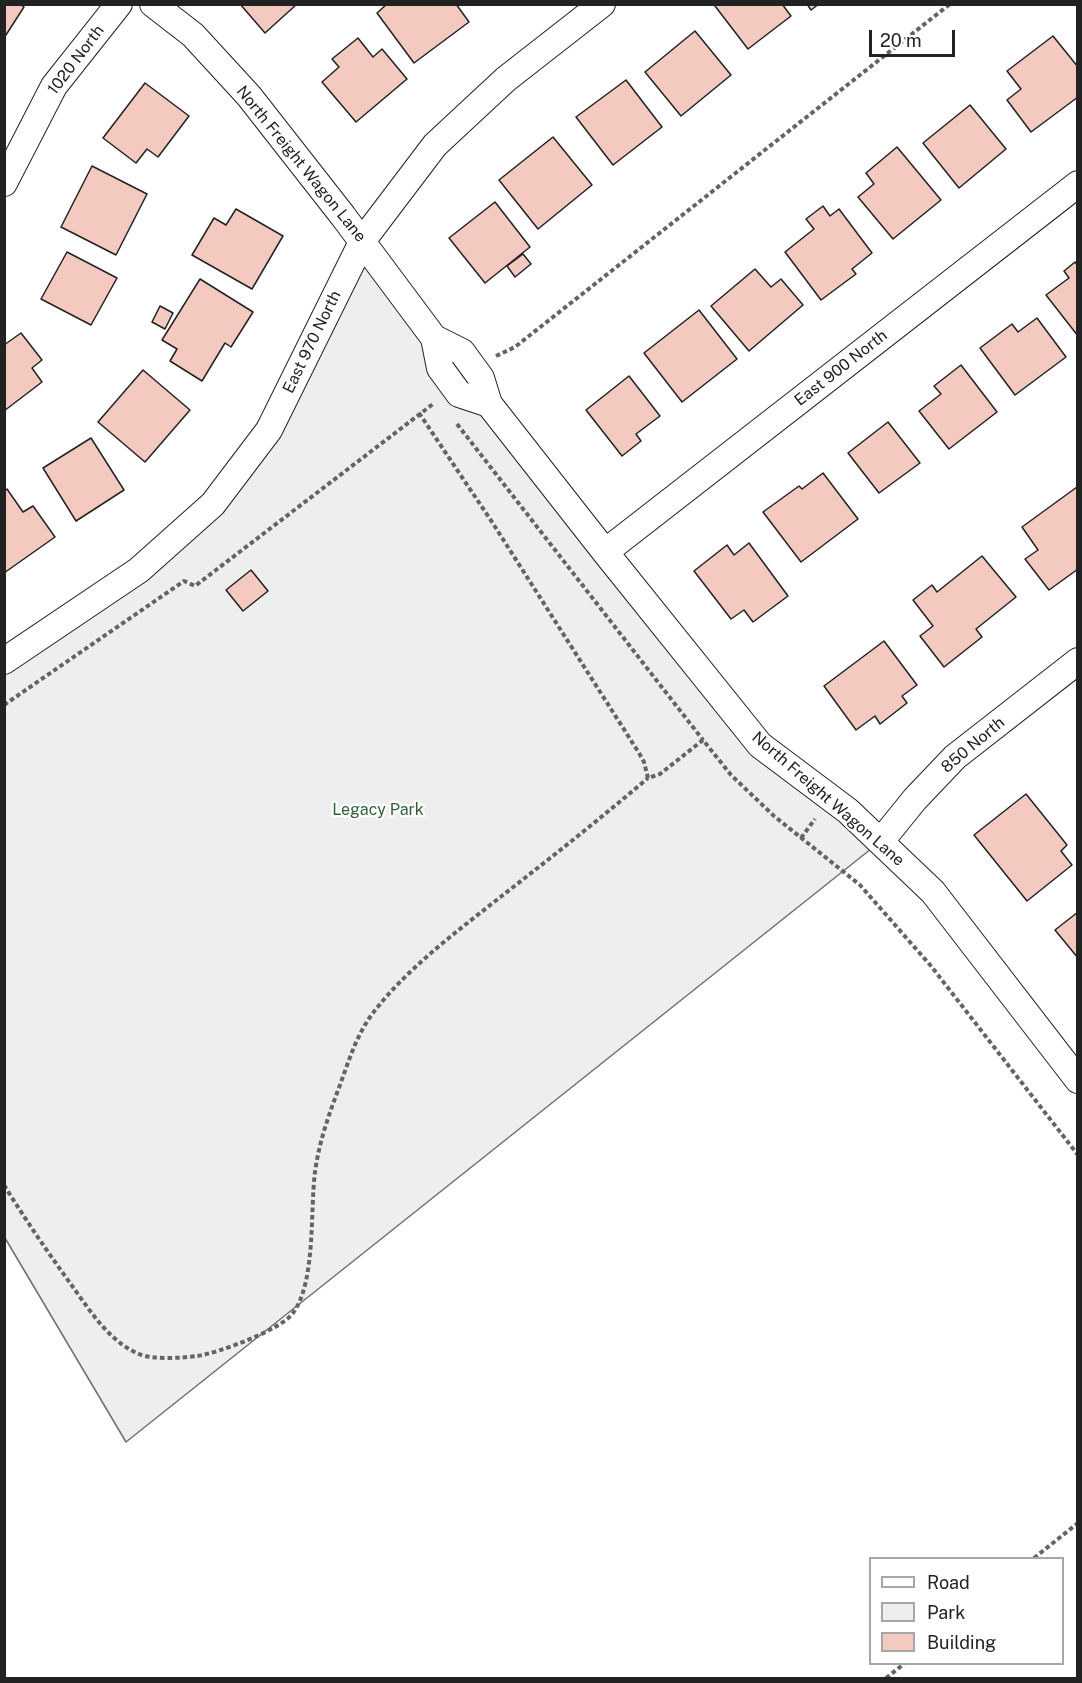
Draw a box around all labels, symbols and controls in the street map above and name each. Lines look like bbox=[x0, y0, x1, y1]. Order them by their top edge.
scale bar bbox=[872, 18, 958, 56]
street label: 1020 North bbox=[44, 21, 108, 99]
text: 20 m bbox=[880, 30, 922, 51]
street label: North Freight Wagon Lane bbox=[232, 82, 370, 246]
street label: East 970 North bbox=[279, 288, 345, 396]
street label: East 900 North bbox=[791, 326, 891, 410]
street label: 850 North bbox=[937, 713, 1009, 777]
street label: North Freight Wagon Lane bbox=[748, 728, 908, 870]
park label: Legacy Park bbox=[332, 800, 424, 820]
legend bbox=[869, 1557, 1064, 1665]
text: Road bbox=[927, 1572, 970, 1593]
text: Park bbox=[927, 1602, 965, 1623]
text: Building bbox=[927, 1632, 996, 1653]

